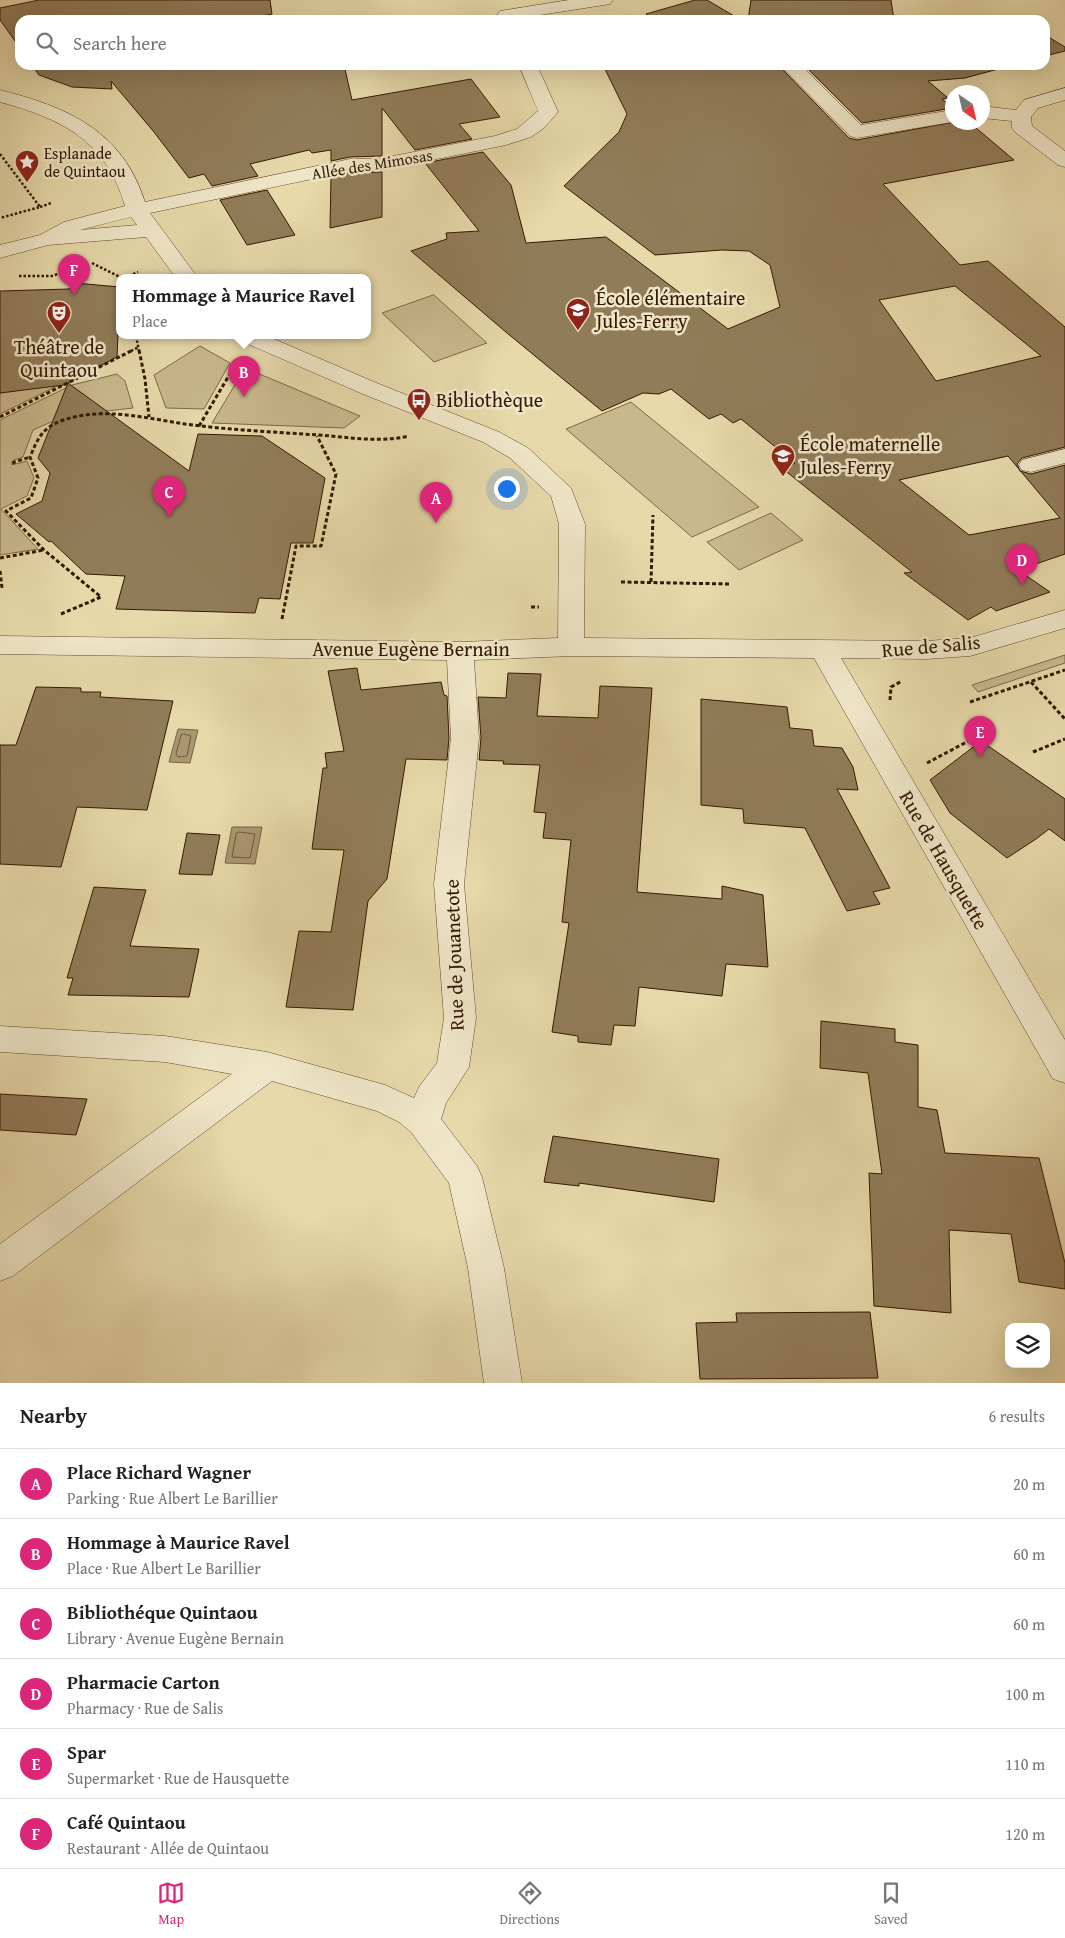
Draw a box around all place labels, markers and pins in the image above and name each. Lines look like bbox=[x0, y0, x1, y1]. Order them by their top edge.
place label: Esplanade de Quintaou bbox=[44, 141, 126, 183]
place icon: Esplanade de Quintaou bbox=[14, 149, 40, 183]
pin: F bbox=[58, 254, 90, 295]
place label: École élémentaire Jules-Ferry bbox=[593, 283, 745, 335]
school or university icon: École élémentaire Jules-Ferry bbox=[565, 297, 591, 331]
theatre icon: Théâtre de Quintaou bbox=[46, 300, 72, 334]
place label: Théâtre de Quintaou bbox=[14, 332, 104, 384]
pin: B bbox=[228, 356, 260, 397]
place label: Bibliothèque bbox=[436, 385, 543, 414]
bus stop icon: Bibliothèque bbox=[406, 387, 432, 421]
place label: École maternelle Jules-Ferry bbox=[797, 429, 940, 481]
school or university icon: École maternelle Jules-Ferry bbox=[770, 443, 796, 477]
pin: C bbox=[153, 476, 185, 517]
pin: A bbox=[420, 482, 452, 523]
pin: D bbox=[1006, 544, 1038, 585]
pin: E bbox=[964, 716, 996, 757]

